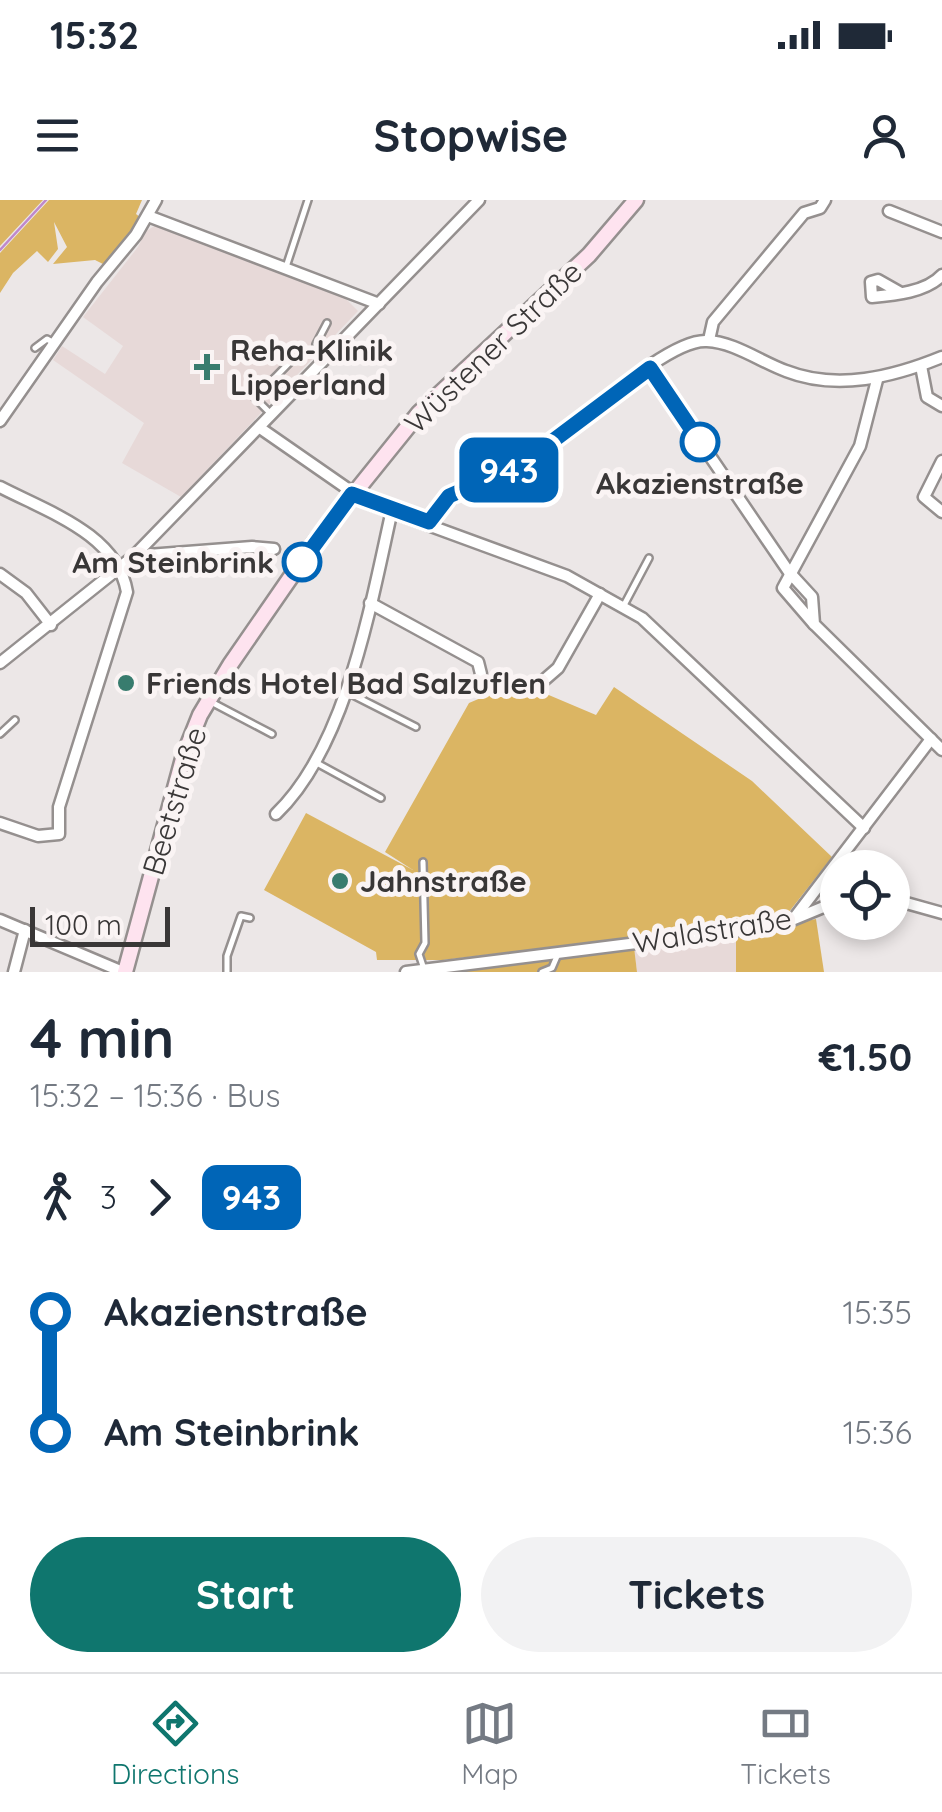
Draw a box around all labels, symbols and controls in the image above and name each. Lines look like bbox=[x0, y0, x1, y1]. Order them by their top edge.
text: 15:32 bbox=[50, 11, 139, 59]
text: Stopwise bbox=[374, 107, 568, 163]
icon: menu bbox=[30, 108, 85, 163]
icon: person bbox=[857, 108, 912, 163]
street label: Wüstener Straße bbox=[396, 253, 590, 441]
place label: Reha-Klinik Lipperland bbox=[230, 331, 393, 403]
marker: Reha-Klinik Lipperland bbox=[194, 354, 220, 380]
marker: Akazienstraße bbox=[681, 423, 719, 461]
line badge: 943 bbox=[452, 438, 566, 502]
text: 943 bbox=[479, 448, 539, 492]
place label: Akazienstraße bbox=[596, 464, 804, 502]
place label: Am Steinbrink bbox=[72, 543, 274, 581]
marker: Am Steinbrink bbox=[283, 543, 321, 581]
place label: Friends Hotel Bad Salzuflen bbox=[146, 664, 546, 702]
marker: Friends Hotel Bad Salzuflen bbox=[115, 672, 137, 694]
street label: Beetstraße bbox=[133, 722, 215, 880]
map controls bbox=[820, 850, 910, 940]
button: locate bbox=[820, 850, 910, 940]
place label: Jahnstraße bbox=[360, 862, 527, 900]
marker: Jahnstraße bbox=[329, 870, 351, 892]
street label: Waldstraße bbox=[630, 899, 794, 961]
scale bar bbox=[30, 902, 170, 946]
text: 100 m bbox=[45, 907, 122, 942]
text: 4 min bbox=[30, 1003, 174, 1072]
text: €1.50 bbox=[819, 1033, 912, 1081]
text: 15:32 – 15:36 · Bus bbox=[30, 1075, 281, 1115]
icon: walk bbox=[30, 1170, 85, 1225]
icon: forward bbox=[132, 1170, 187, 1225]
text: 943 bbox=[222, 1175, 281, 1219]
text: 3 bbox=[100, 1177, 117, 1217]
text: Akazienstraße bbox=[104, 1288, 368, 1336]
text: 15:35 bbox=[843, 1292, 912, 1332]
text: Am Steinbrink bbox=[104, 1408, 360, 1456]
text: 15:36 bbox=[843, 1412, 912, 1452]
button: Start bbox=[30, 1537, 461, 1652]
button: Tickets bbox=[481, 1537, 912, 1652]
tab: Directions bbox=[111, 1696, 239, 1791]
tab: Map bbox=[461, 1696, 518, 1791]
tab: Tickets bbox=[740, 1696, 831, 1791]

